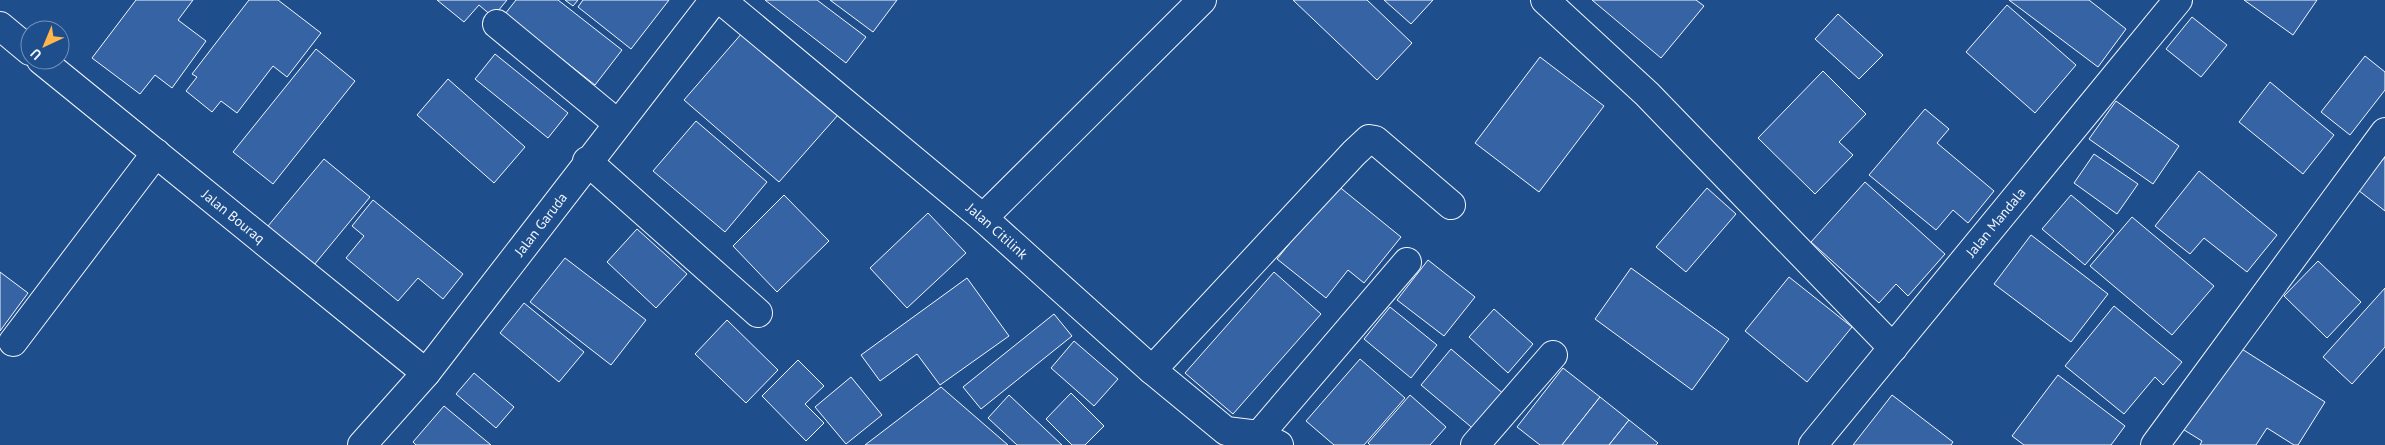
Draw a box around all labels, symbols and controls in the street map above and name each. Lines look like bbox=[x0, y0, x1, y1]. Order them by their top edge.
north arrow bbox=[20, 20, 70, 70]
text: U bbox=[27, 45, 45, 64]
street label: Jalan Mandala bbox=[1961, 184, 2030, 262]
street label: Jalan Bouraq bbox=[197, 185, 269, 247]
street label: Jalan Garuda bbox=[510, 189, 571, 261]
street label: Jalan Citilink bbox=[962, 198, 1032, 263]

